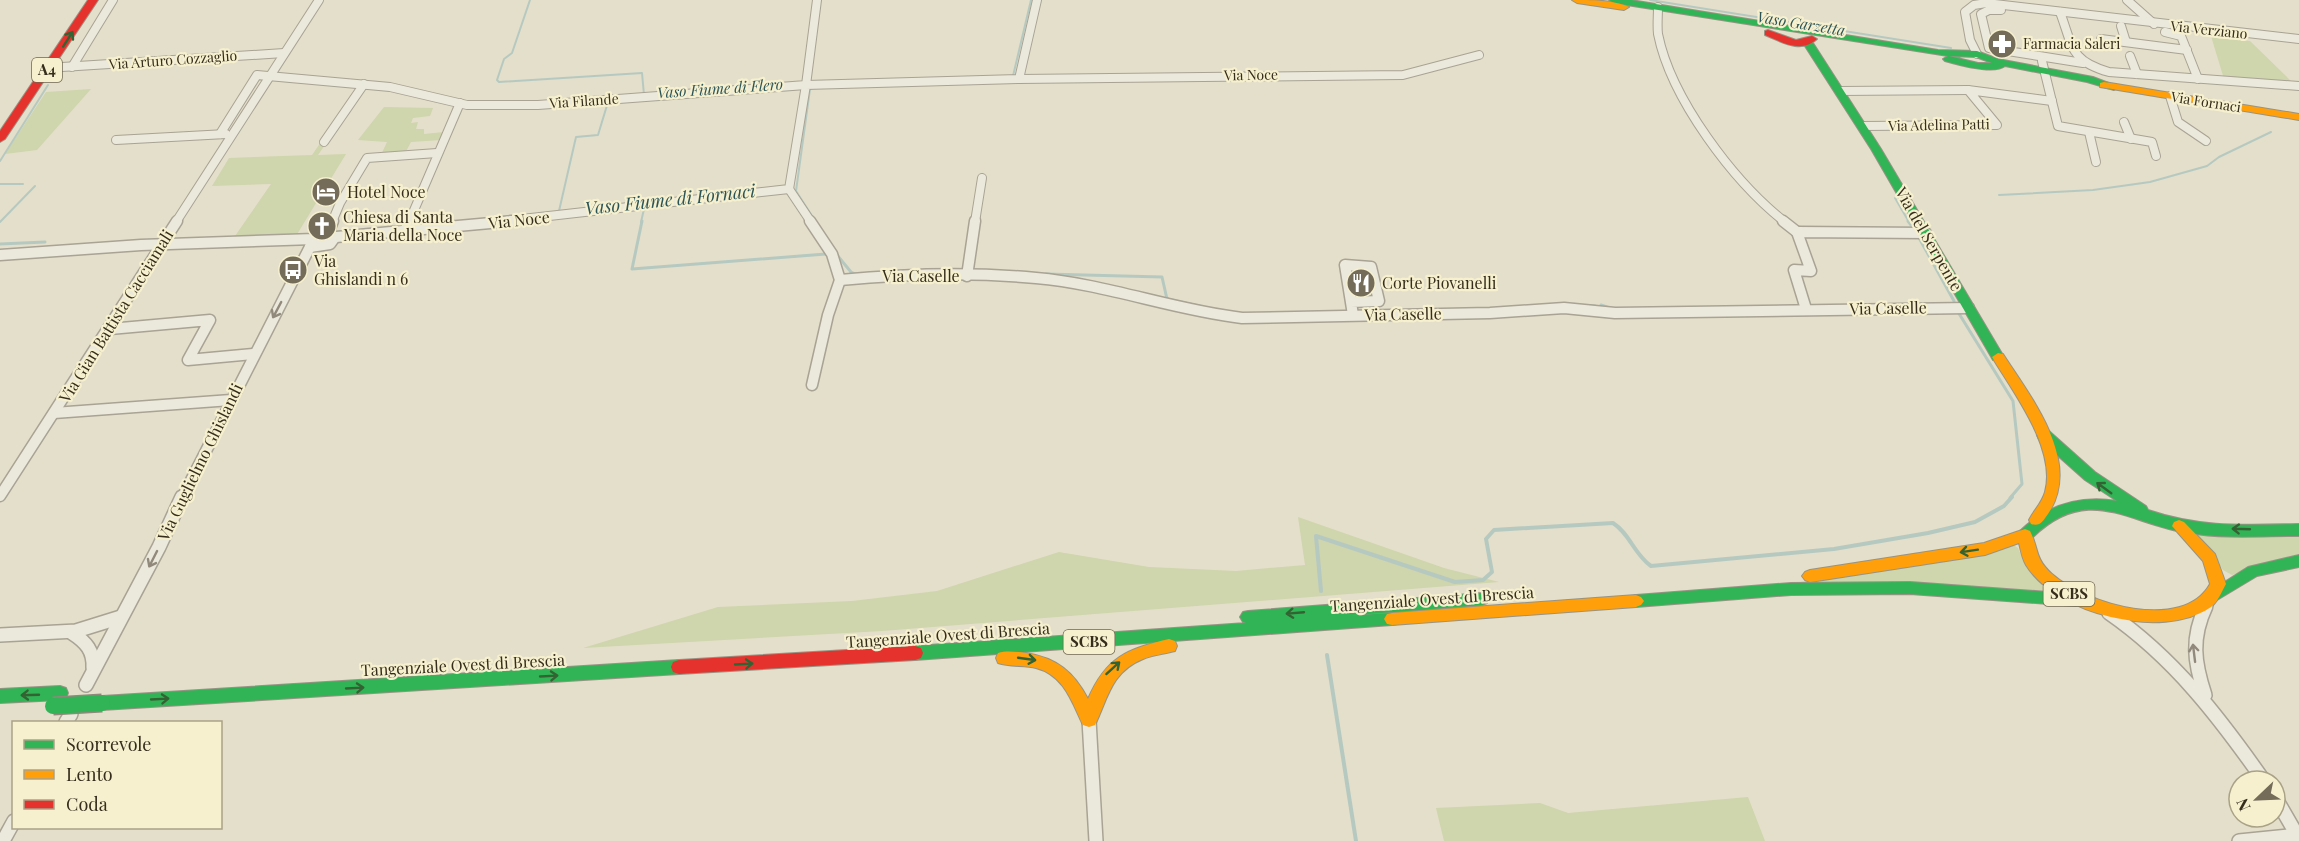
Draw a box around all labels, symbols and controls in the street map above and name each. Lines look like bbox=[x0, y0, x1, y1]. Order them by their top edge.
water label: Vaso Garzetta bbox=[1756, 6, 1847, 40]
street label: Via Verziano bbox=[2169, 16, 2249, 43]
pharmacy icon: Farmacia Saleri bbox=[1986, 28, 2018, 60]
one-way arrow bbox=[61, 30, 74, 47]
place label: Farmacia Saleri bbox=[2023, 34, 2120, 53]
street label: Via Arturo Cozzaglio bbox=[107, 46, 238, 74]
road number: A4 bbox=[32, 58, 62, 82]
street label: Via Noce bbox=[1223, 65, 1278, 84]
water label: Vaso Fiume di Flero bbox=[656, 74, 784, 102]
street label: Via Fornaci bbox=[2169, 86, 2242, 116]
street label: Via Filande bbox=[548, 89, 619, 112]
street label: Via Adelina Patti bbox=[1887, 114, 1990, 135]
hotel icon: Hotel Noce bbox=[310, 176, 342, 208]
water label: Vaso Fiume di Fornaci bbox=[583, 178, 757, 220]
place label: Hotel Noce bbox=[347, 181, 426, 202]
street label: Via del Serpente bbox=[1891, 182, 1968, 294]
place label: Chiesa di Santa Maria della Noce bbox=[343, 206, 462, 245]
street label: Via Noce bbox=[486, 206, 551, 233]
church icon: Chiesa di Santa Maria della Noce bbox=[306, 210, 338, 242]
street label: Via Gian Battista Cacciamali bbox=[53, 225, 178, 407]
place label: Via Ghislandi n 6 bbox=[313, 250, 408, 289]
bus stop icon: Via Ghislandi n 6 bbox=[277, 254, 309, 286]
street label: Via Caselle bbox=[881, 265, 960, 286]
restaurant icon: Corte Piovanelli bbox=[1345, 267, 1377, 299]
place label: Corte Piovanelli bbox=[1382, 272, 1497, 293]
street label: Via Caselle bbox=[1848, 296, 1927, 319]
one-way arrow bbox=[271, 300, 282, 318]
street label: Via Caselle bbox=[1363, 302, 1442, 325]
street label: Via Guglielmo Ghislandi bbox=[152, 379, 247, 545]
one-way arrow bbox=[2096, 481, 2112, 494]
one-way arrow bbox=[2231, 523, 2251, 535]
one-way arrow bbox=[1960, 546, 1980, 557]
one-way arrow bbox=[146, 550, 158, 568]
street label: Tangenziale Ovest di Brescia bbox=[1329, 581, 1535, 616]
road number: SCBS bbox=[2044, 582, 2094, 606]
one-way arrow bbox=[1285, 607, 1305, 618]
street label: Tangenziale Ovest di Brescia bbox=[845, 617, 1051, 652]
road number: SCBS bbox=[1064, 630, 1114, 654]
one-way arrow bbox=[2188, 644, 2199, 663]
street label: Tangenziale Ovest di Brescia bbox=[360, 649, 566, 680]
one-way arrow bbox=[1017, 654, 1036, 665]
one-way arrow bbox=[733, 659, 753, 670]
one-way arrow bbox=[1106, 661, 1121, 675]
one-way arrow bbox=[539, 670, 559, 681]
one-way arrow bbox=[344, 682, 364, 693]
one-way arrow bbox=[20, 689, 40, 700]
one-way arrow bbox=[150, 694, 169, 705]
legend bbox=[12, 721, 222, 829]
text: Scorrevole bbox=[66, 732, 151, 756]
text: Lento bbox=[66, 762, 113, 786]
north arrow bbox=[2227, 769, 2287, 829]
text: Coda bbox=[66, 792, 108, 816]
text: N bbox=[2231, 795, 2255, 814]

